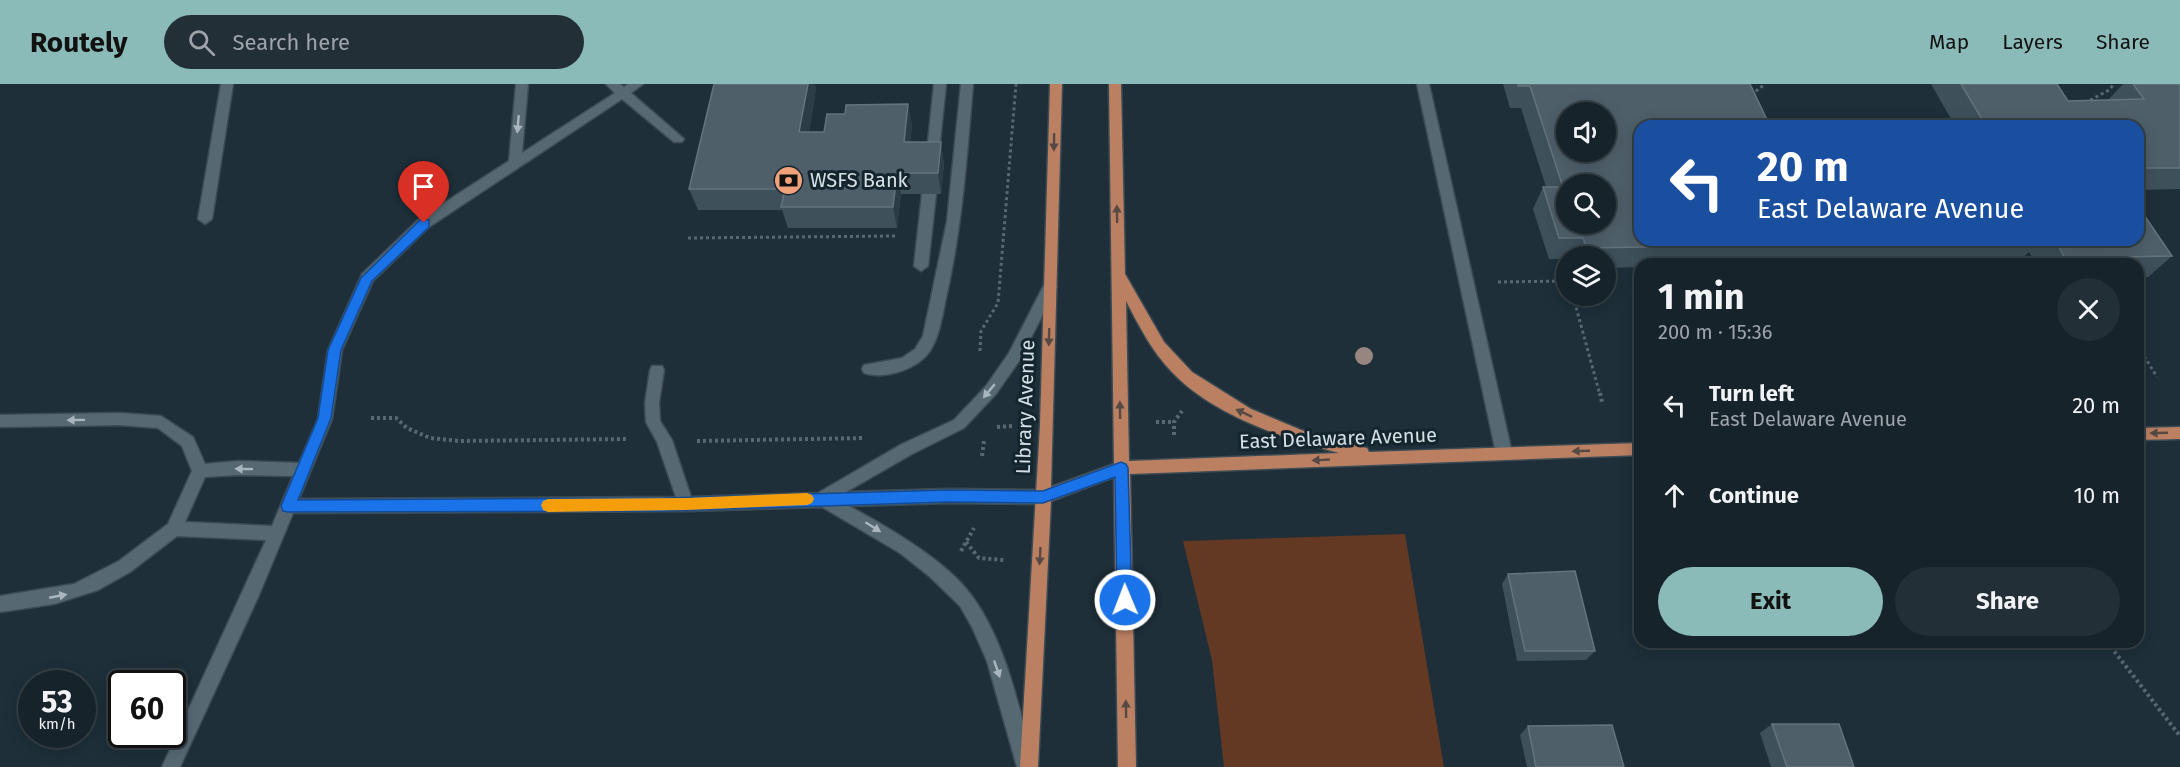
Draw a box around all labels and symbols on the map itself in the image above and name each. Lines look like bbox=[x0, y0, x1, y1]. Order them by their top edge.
one-way arrow bbox=[513, 114, 523, 133]
one-way arrow bbox=[1049, 133, 1058, 152]
pin bbox=[398, 161, 449, 223]
bank icon: WSFS Bank bbox=[773, 164, 805, 196]
place label: WSFS Bank bbox=[810, 168, 909, 192]
one-way arrow bbox=[1112, 205, 1122, 224]
one-way arrow bbox=[1044, 328, 1054, 347]
street label: Library Avenue bbox=[1011, 339, 1039, 475]
one-way arrow bbox=[983, 383, 996, 398]
one-way arrow bbox=[1115, 400, 1125, 419]
one-way arrow bbox=[1235, 409, 1252, 418]
one-way arrow bbox=[67, 415, 86, 425]
street label: East Delaware Avenue bbox=[1239, 423, 1437, 453]
one-way arrow bbox=[2149, 429, 2168, 438]
one-way arrow bbox=[1572, 446, 1591, 456]
one-way arrow bbox=[1311, 455, 1330, 464]
one-way arrow bbox=[235, 464, 254, 474]
one-way arrow bbox=[865, 521, 881, 532]
one-way arrow bbox=[1036, 546, 1045, 565]
position arrow bbox=[1093, 568, 1157, 632]
one-way arrow bbox=[49, 591, 68, 600]
one-way arrow bbox=[993, 661, 1003, 679]
speed limit sign: 60 bbox=[108, 670, 186, 748]
one-way arrow bbox=[1121, 699, 1131, 718]

